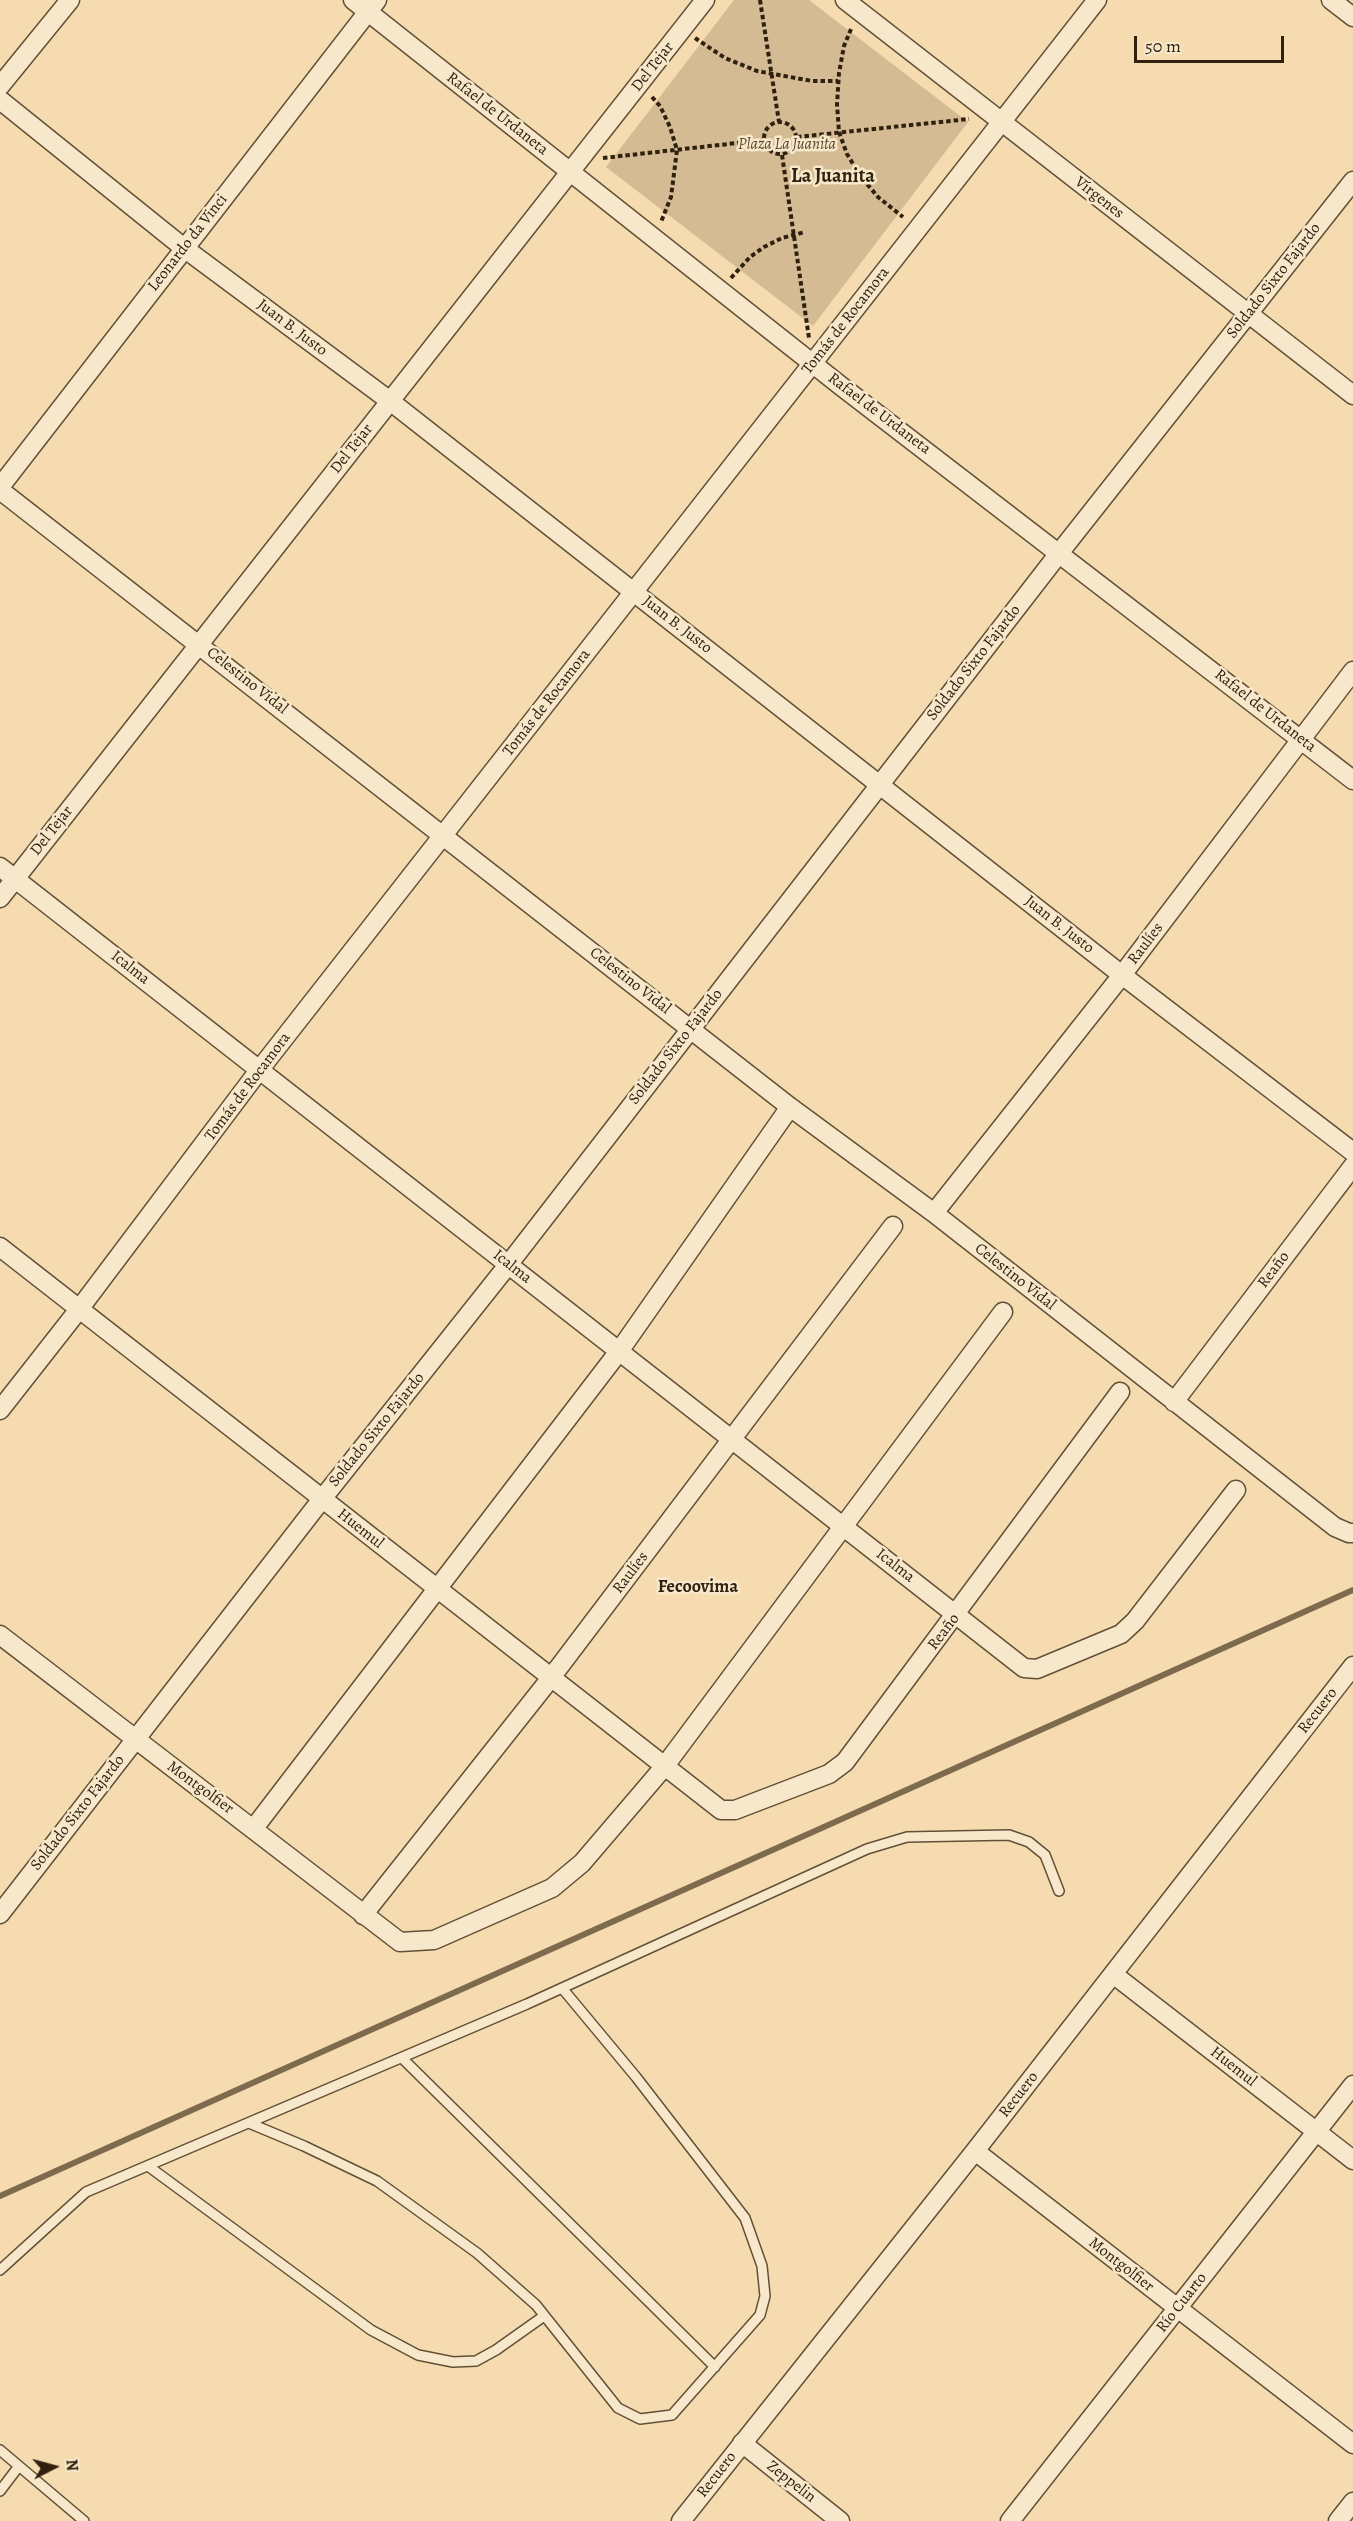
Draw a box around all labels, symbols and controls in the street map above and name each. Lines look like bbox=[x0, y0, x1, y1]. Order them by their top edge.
scale bar bbox=[1137, 24, 1287, 62]
text: 50 m bbox=[1145, 34, 1181, 58]
street label: Del Tejar bbox=[628, 38, 678, 96]
street label: Rafael de Urdaneta bbox=[442, 68, 552, 160]
park label: Plaza La Juanita bbox=[738, 135, 836, 155]
district label: La Juanita bbox=[791, 165, 875, 189]
street label: Vírgenes bbox=[1071, 173, 1127, 223]
street label: Leonardo da Vinci bbox=[144, 191, 232, 295]
street label: Soldado Sixto Fajardo bbox=[1223, 219, 1325, 343]
street label: Tomás de Rocamora bbox=[798, 263, 894, 379]
street label: Juan B. Justo bbox=[253, 295, 331, 361]
street label: Rafael de Urdaneta bbox=[824, 369, 934, 459]
street label: Del Tejar bbox=[327, 420, 377, 478]
street label: Juan B. Justo bbox=[638, 592, 716, 658]
street label: Soldado Sixto Fajardo bbox=[923, 601, 1025, 725]
street label: Celestino Vidal bbox=[203, 643, 291, 719]
street label: Tomás de Rocamora bbox=[499, 645, 595, 761]
street label: Rafael de Urdaneta bbox=[1210, 665, 1320, 757]
street label: Del Tejar bbox=[27, 802, 77, 860]
street label: Juan B. Justo bbox=[1020, 892, 1098, 958]
street label: Raulíes bbox=[1124, 919, 1168, 969]
street label: Celestino Vidal bbox=[586, 943, 674, 1019]
street label: Icalma bbox=[107, 947, 153, 989]
street label: Soldado Sixto Fajardo bbox=[625, 985, 727, 1109]
street label: Tomás de Rocamora bbox=[201, 1029, 295, 1145]
street label: Celestino Vidal bbox=[971, 1239, 1059, 1315]
street label: Icalma bbox=[489, 1246, 535, 1288]
street label: Reaño bbox=[1254, 1248, 1294, 1292]
street label: Soldado Sixto Fajardo bbox=[325, 1369, 429, 1491]
street label: Huemul bbox=[333, 1505, 387, 1553]
street label: Icalma bbox=[872, 1545, 918, 1587]
street label: Raulíes bbox=[609, 1548, 653, 1598]
district label: Fecoovima bbox=[658, 1577, 738, 1599]
street label: Reaño bbox=[924, 1610, 964, 1654]
street label: Recuero bbox=[1294, 1684, 1342, 1738]
street label: Soldado Sixto Fajardo bbox=[27, 1751, 129, 1875]
street label: Montgolfier bbox=[163, 1757, 237, 1819]
street label: Huemul bbox=[1206, 2043, 1260, 2091]
street label: Recuero bbox=[995, 2068, 1043, 2122]
street label: Montgolfier bbox=[1084, 2233, 1158, 2297]
street label: Río Cuarto bbox=[1153, 2269, 1211, 2337]
north arrow bbox=[24, 2437, 84, 2497]
street label: Recuero bbox=[693, 2448, 741, 2502]
street label: Zeppelin bbox=[763, 2457, 819, 2507]
text: N bbox=[60, 2458, 83, 2472]

